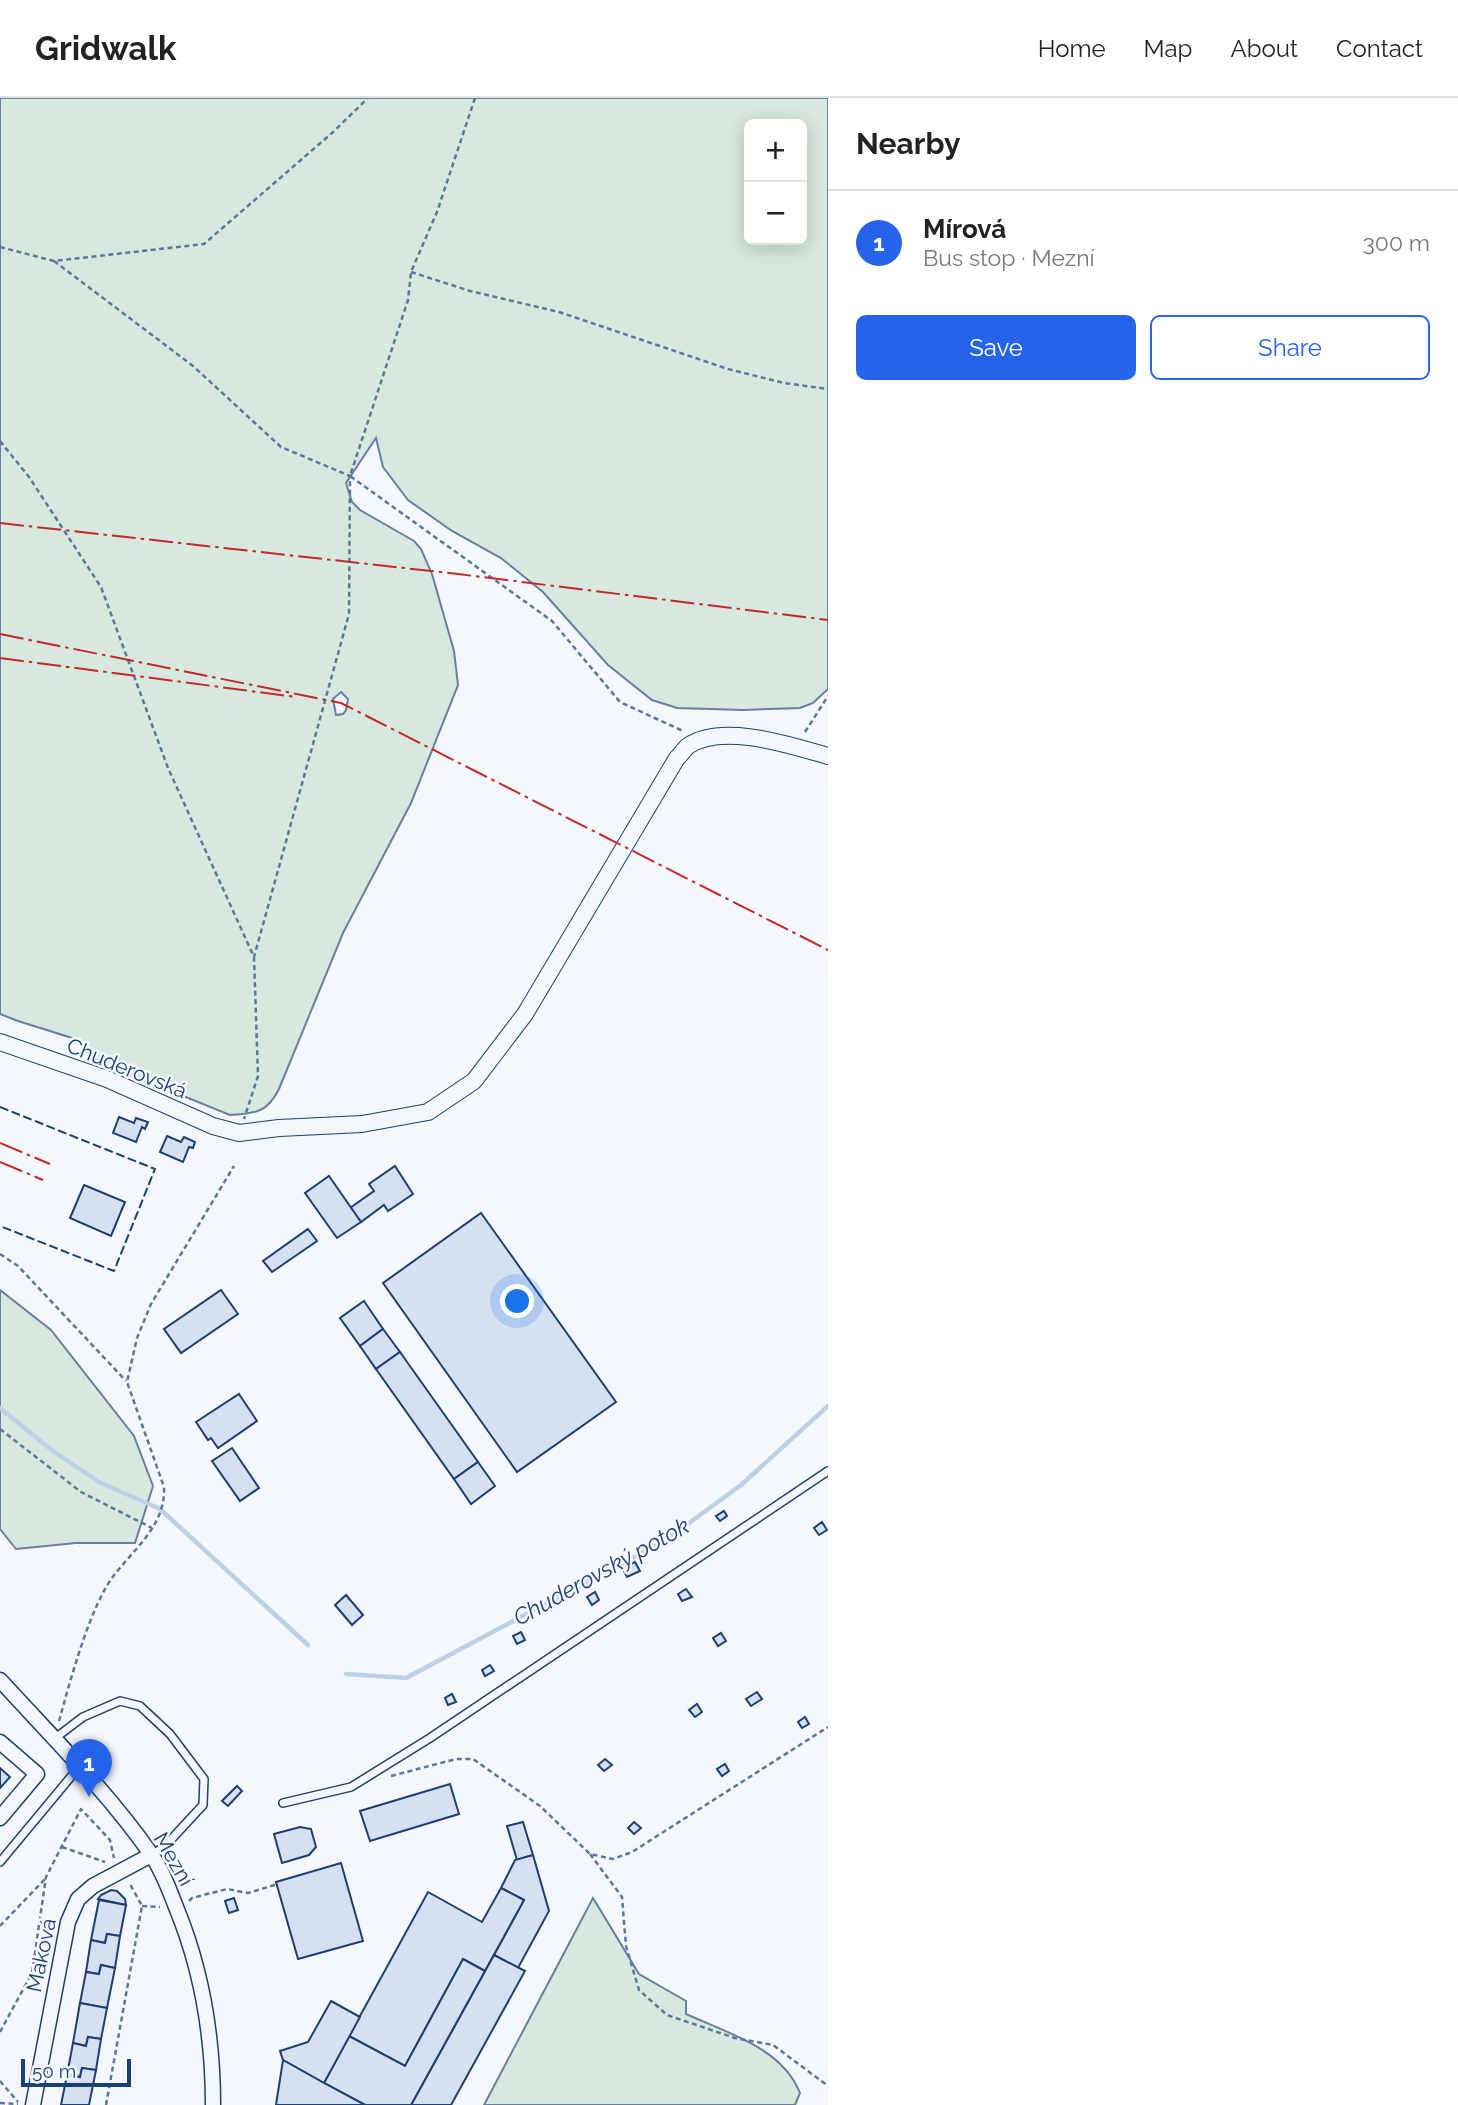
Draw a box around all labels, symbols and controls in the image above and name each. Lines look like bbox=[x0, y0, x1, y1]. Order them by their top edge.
text: Gridwalk bbox=[35, 29, 176, 68]
text: Home bbox=[1038, 34, 1106, 63]
text: Map bbox=[1144, 34, 1192, 63]
text: About bbox=[1230, 34, 1298, 63]
text: Contact bbox=[1336, 34, 1423, 63]
map controls bbox=[744, 119, 807, 245]
button: + bbox=[744, 119, 807, 182]
text: Nearby bbox=[856, 126, 960, 161]
button: − bbox=[744, 182, 807, 245]
text: Mírová bbox=[923, 214, 1006, 244]
text: 1 bbox=[873, 229, 885, 256]
text: 300 m bbox=[1363, 229, 1430, 256]
text: Bus stop · Mezní bbox=[923, 244, 1095, 271]
button: Save bbox=[856, 315, 1136, 380]
button: Share bbox=[1150, 315, 1430, 380]
street label: Chuderovská bbox=[63, 1033, 191, 1103]
your location bbox=[500, 1284, 534, 1318]
water label: Chuderovský potok bbox=[508, 1511, 694, 1631]
pin: 1 bbox=[66, 1739, 112, 1797]
street label: Mezní bbox=[149, 1828, 199, 1891]
street label: Maková bbox=[21, 1916, 61, 1994]
scale bar bbox=[21, 2056, 131, 2088]
text: 50 m bbox=[32, 2060, 76, 2082]

